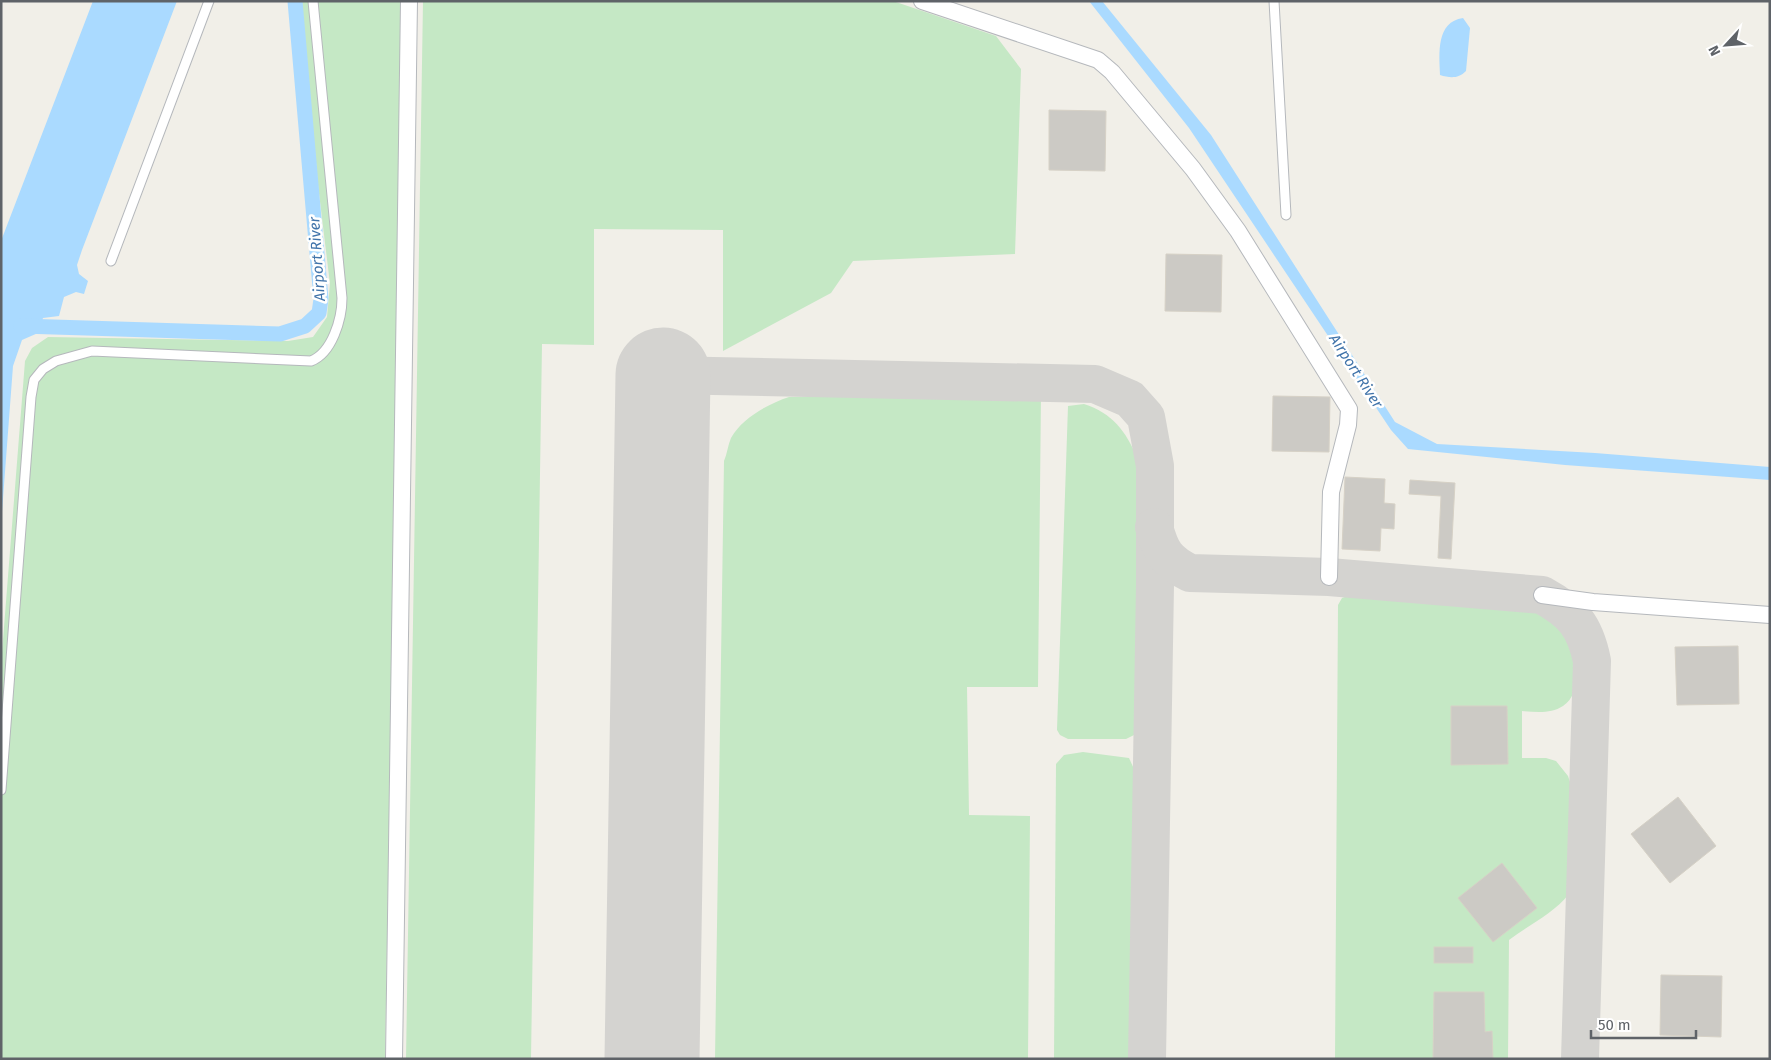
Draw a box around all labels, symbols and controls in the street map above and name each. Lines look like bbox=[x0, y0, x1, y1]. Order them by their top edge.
north arrow bbox=[1701, 20, 1751, 70]
text: N bbox=[1705, 43, 1724, 58]
water label: Airport River bbox=[305, 215, 329, 303]
water label: Airport River bbox=[1325, 330, 1387, 412]
scale bar bbox=[1591, 1008, 1696, 1040]
text: 50 m bbox=[1598, 1016, 1631, 1034]

